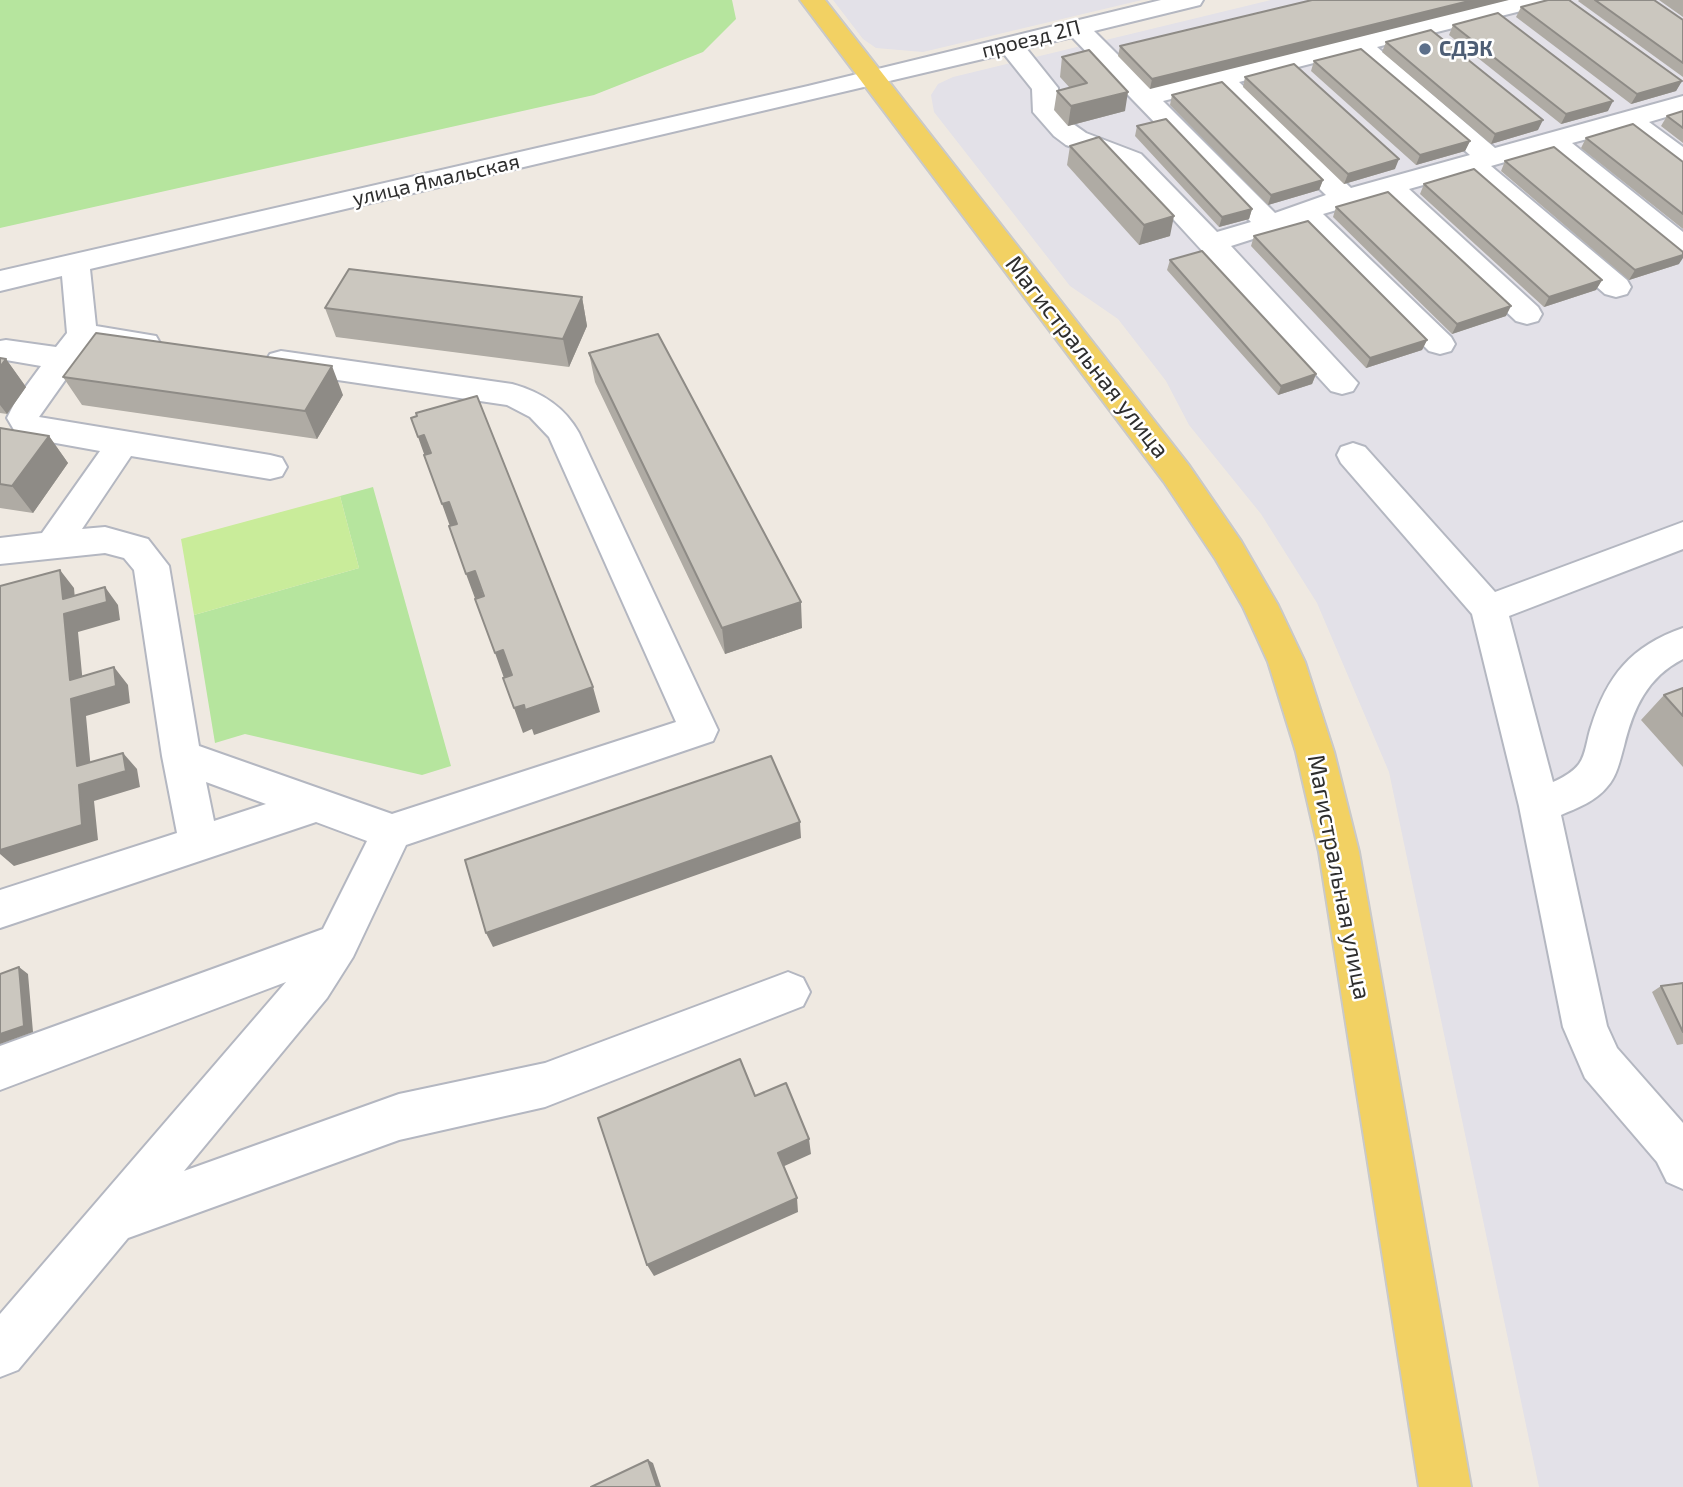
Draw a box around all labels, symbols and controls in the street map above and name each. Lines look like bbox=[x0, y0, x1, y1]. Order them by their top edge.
street label: проезд 2П bbox=[979, 15, 1083, 63]
place label: СДЭК bbox=[1439, 36, 1493, 62]
marker: СДЭК bbox=[1417, 41, 1433, 57]
street label: улица Ямальская bbox=[350, 149, 522, 211]
street label: Магистральная улица bbox=[999, 250, 1175, 464]
street label: Магистральная улица bbox=[1301, 752, 1377, 1002]

